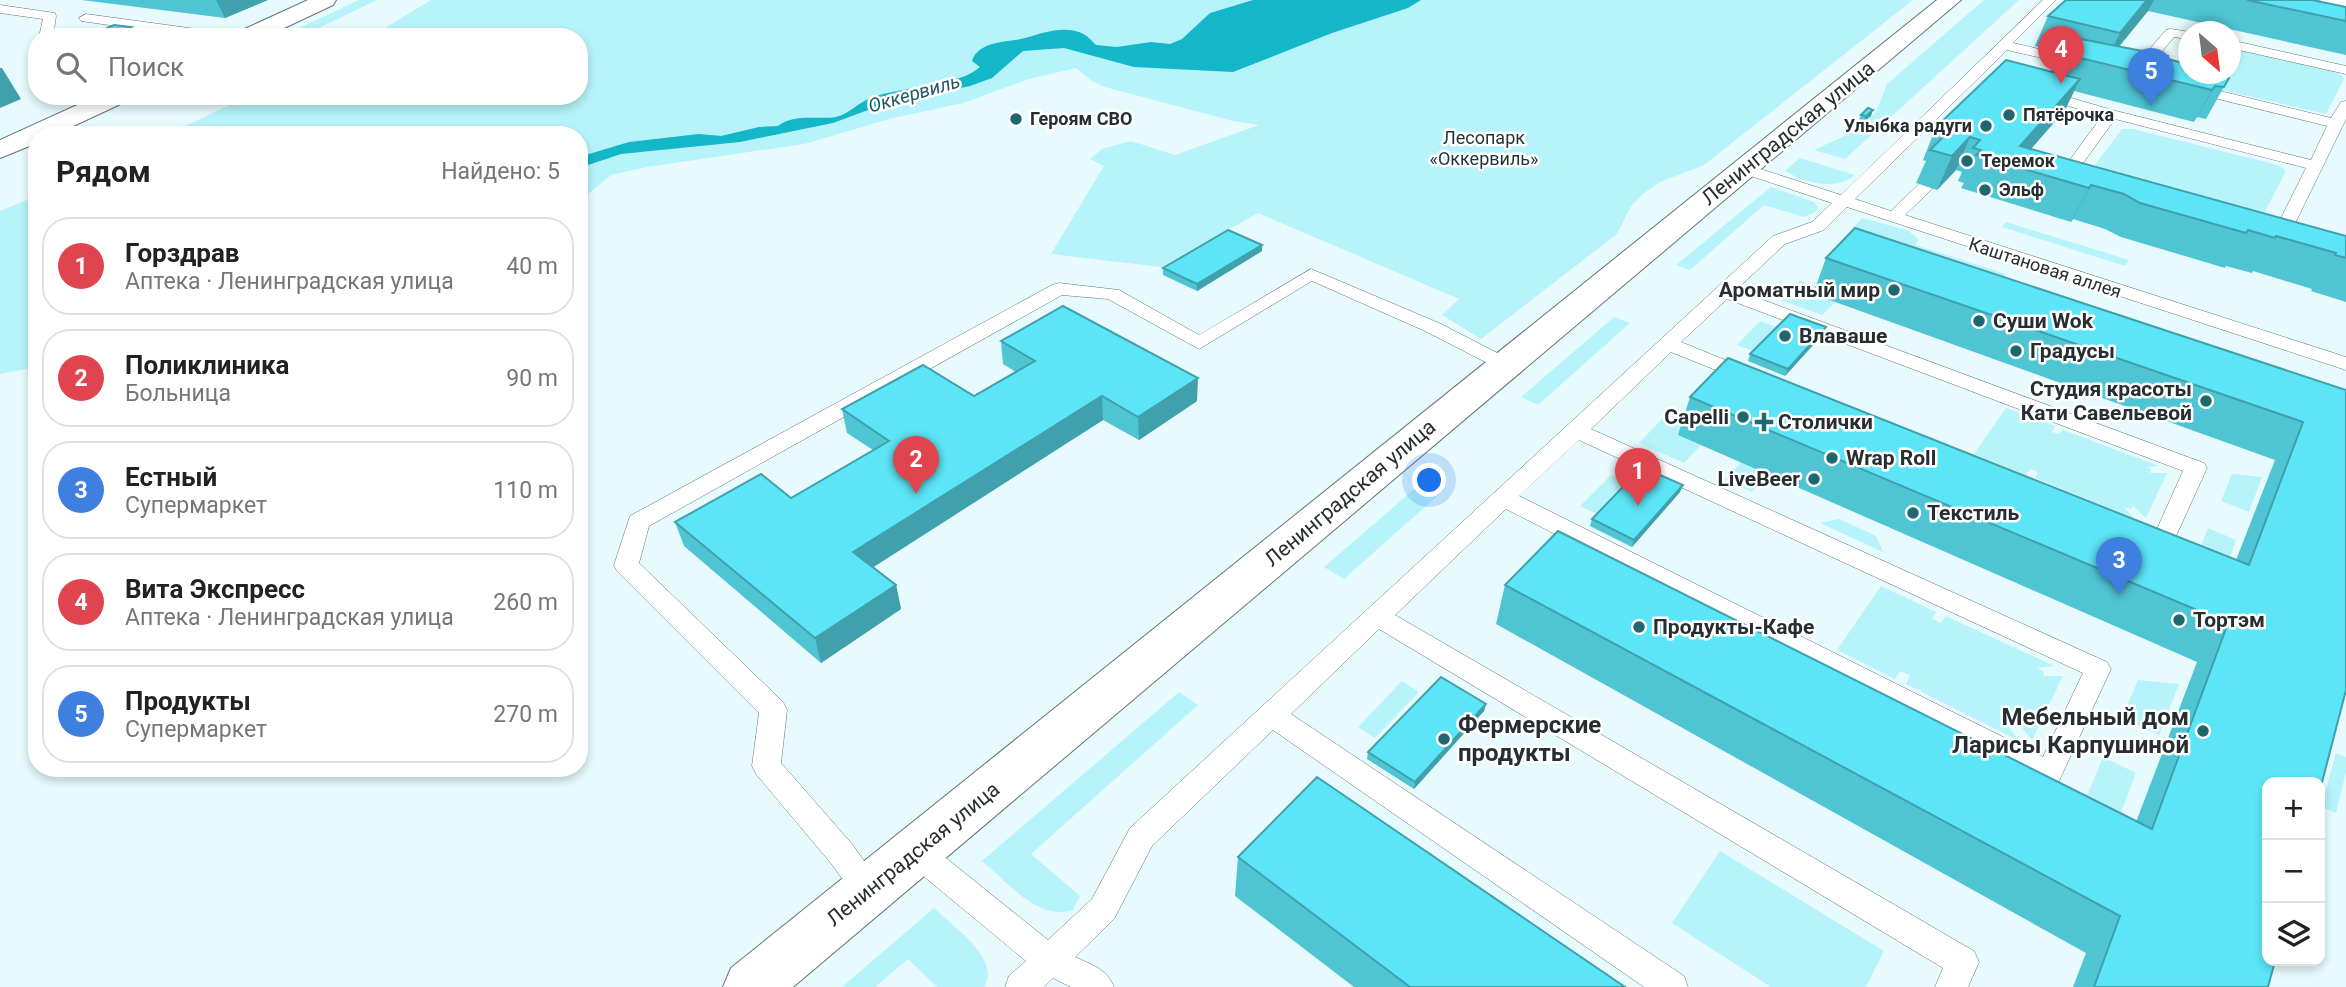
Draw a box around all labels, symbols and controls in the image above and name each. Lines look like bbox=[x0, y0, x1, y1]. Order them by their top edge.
north arrow bbox=[2178, 21, 2241, 84]
pin: 4 bbox=[2038, 26, 2084, 84]
search box bbox=[28, 28, 588, 105]
icon: search bbox=[52, 48, 90, 86]
pin: 5 bbox=[2128, 48, 2174, 106]
text: Поиск bbox=[108, 52, 184, 82]
street label: Ленинградская улица bbox=[1697, 56, 1879, 210]
water label: Оккервиль bbox=[866, 69, 963, 118]
place label: Пятёрочка bbox=[2023, 104, 2114, 125]
marker: Пятёрочка bbox=[2001, 107, 2017, 123]
place label: Героям СВО bbox=[1030, 108, 1132, 129]
marker: Героям СВО bbox=[1008, 111, 1024, 127]
place label: Улыбка радуги bbox=[1844, 115, 1972, 136]
marker: Улыбка радуги bbox=[1978, 118, 1994, 134]
park label: Лесопарк «Оккервиль» bbox=[1429, 127, 1539, 169]
place label: Теремок bbox=[1981, 150, 2056, 171]
marker: Теремок bbox=[1959, 153, 1975, 169]
text: Рядом bbox=[56, 154, 151, 189]
text: Найдено: 5 bbox=[441, 158, 560, 185]
place label: Эльф bbox=[1999, 179, 2044, 200]
marker: Эльф bbox=[1977, 182, 1993, 198]
street label: Каштановая аллея bbox=[1966, 233, 2124, 302]
text: Горздрав bbox=[125, 238, 240, 268]
text: 1 bbox=[74, 253, 88, 280]
text: 40 m bbox=[506, 253, 558, 280]
text: Аптека · Ленинградская улица bbox=[125, 268, 454, 295]
place label: Ароматный мир bbox=[1719, 278, 1880, 302]
marker: Ароматный мир bbox=[1886, 282, 1902, 298]
place label: Суши Wok bbox=[1993, 309, 2094, 333]
marker: Суши Wok bbox=[1971, 313, 1987, 329]
place label: Влаваше bbox=[1799, 324, 1887, 348]
marker: Влаваше bbox=[1777, 328, 1793, 344]
place label: Градусы bbox=[2030, 339, 2115, 363]
marker: Градусы bbox=[2008, 343, 2024, 359]
text: Поликлиника bbox=[125, 350, 289, 380]
text: 2 bbox=[74, 365, 88, 392]
text: 90 m bbox=[506, 365, 558, 392]
place label: Студия красоты Кати Савельевой bbox=[2021, 377, 2192, 425]
text: Больница bbox=[125, 380, 231, 407]
marker: Студия красоты Кати Савельевой bbox=[2198, 393, 2214, 409]
place label: Capelli bbox=[1664, 405, 1729, 429]
marker: Capelli bbox=[1735, 409, 1751, 425]
place label: Столички bbox=[1778, 410, 1873, 434]
marker: Столички bbox=[1756, 414, 1772, 430]
street label: Ленинградская улица bbox=[1260, 415, 1440, 571]
pin: 2 bbox=[893, 436, 939, 494]
place label: Wrap Roll bbox=[1846, 446, 1936, 470]
pin: 1 bbox=[1615, 448, 1661, 506]
marker: Wrap Roll bbox=[1824, 450, 1840, 466]
text: Естный bbox=[125, 462, 217, 492]
your location bbox=[1412, 463, 1446, 497]
place label: LiveBeer bbox=[1717, 467, 1800, 491]
marker: LiveBeer bbox=[1806, 471, 1822, 487]
text: 3 bbox=[74, 477, 88, 504]
text: 110 m bbox=[493, 477, 558, 504]
text: Супермаркет bbox=[125, 492, 267, 519]
place label: Текстиль bbox=[1927, 501, 2020, 525]
marker: Текстиль bbox=[1905, 505, 1921, 521]
pin: 3 bbox=[2096, 537, 2142, 595]
text: Вита Экспресс bbox=[125, 574, 305, 604]
text: 4 bbox=[74, 589, 88, 616]
text: 260 m bbox=[493, 589, 558, 616]
text: Аптека · Ленинградская улица bbox=[125, 604, 454, 631]
place label: Тортэм bbox=[2193, 608, 2265, 632]
marker: Тортэм bbox=[2171, 612, 2187, 628]
place label: Продукты-Кафе bbox=[1653, 615, 1814, 639]
marker: Продукты-Кафе bbox=[1631, 619, 1647, 635]
text: Продукты bbox=[125, 686, 251, 716]
text: 5 bbox=[74, 701, 88, 728]
text: 270 m bbox=[493, 701, 558, 728]
place label: Мебельный дом Ларисы Карпушиной bbox=[1952, 703, 2189, 759]
place label: Фермерские продукты bbox=[1458, 711, 1601, 767]
text: Супермаркет bbox=[125, 716, 267, 743]
marker: Мебельный дом Ларисы Карпушиной bbox=[2195, 723, 2211, 739]
marker: Фермерские продукты bbox=[1436, 731, 1452, 747]
street label: Ленинградская улица bbox=[822, 777, 1004, 931]
map controls bbox=[2262, 777, 2325, 966]
button: + bbox=[2262, 777, 2325, 840]
button: − bbox=[2262, 840, 2325, 903]
button: layers bbox=[2262, 903, 2325, 966]

